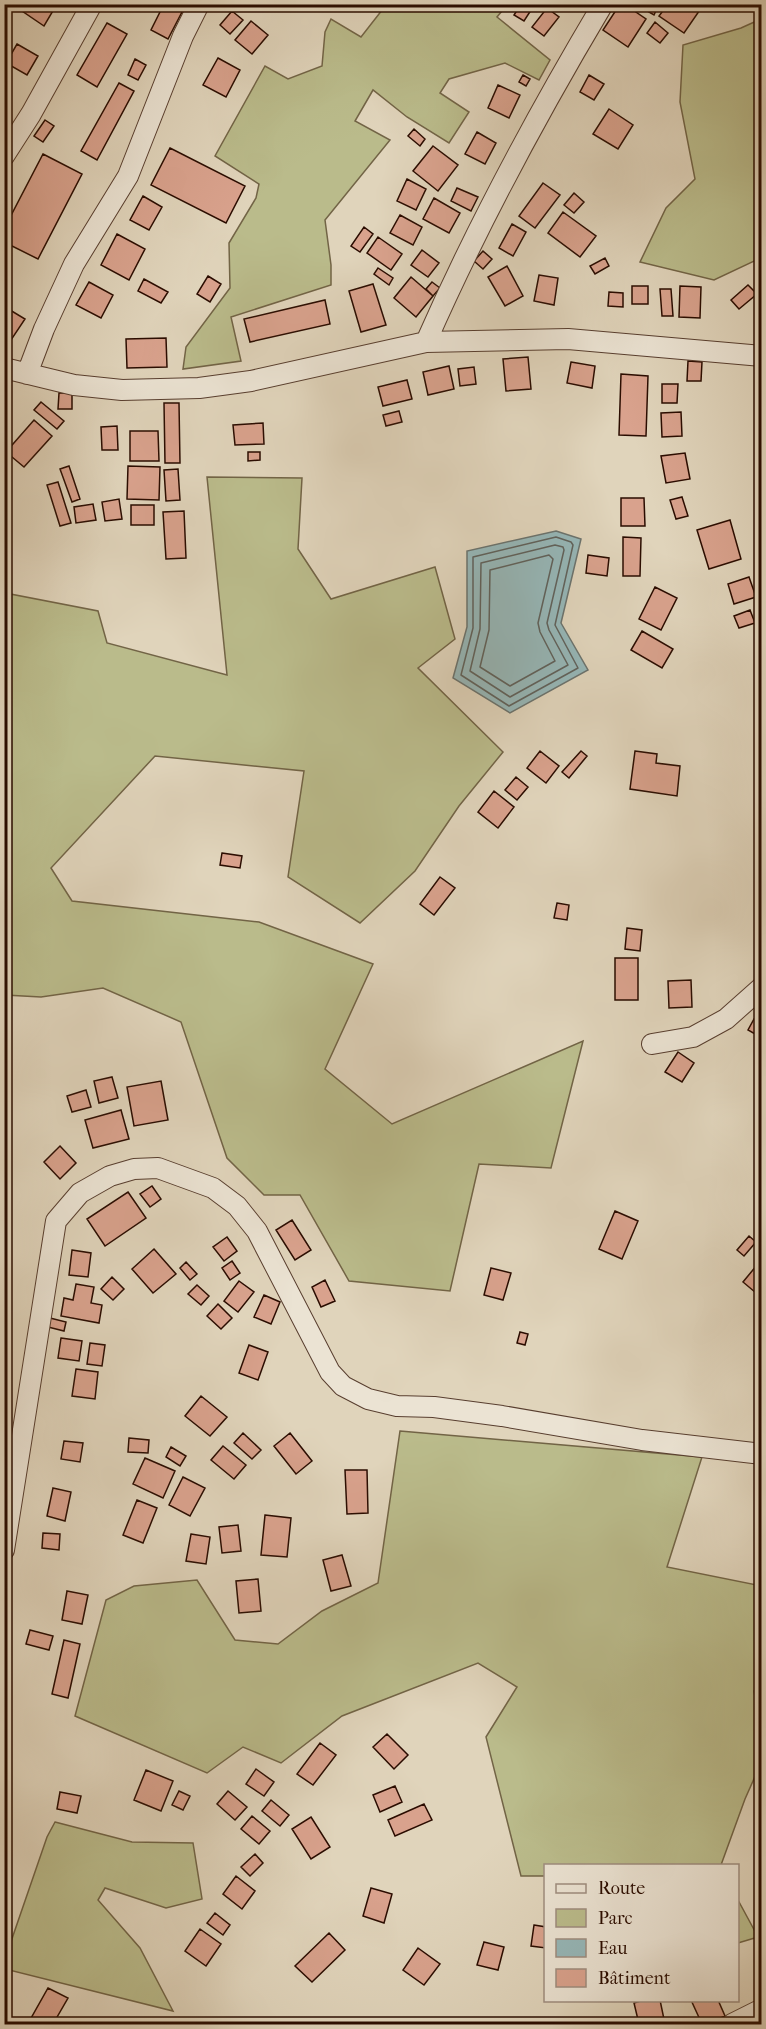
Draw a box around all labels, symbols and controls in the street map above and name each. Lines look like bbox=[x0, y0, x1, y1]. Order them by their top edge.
legend bbox=[544, 1864, 739, 2002]
text: Route bbox=[598, 1878, 645, 1899]
text: Parc bbox=[598, 1908, 633, 1929]
text: Eau bbox=[598, 1938, 627, 1959]
text: Bâtiment bbox=[598, 1968, 671, 1989]

